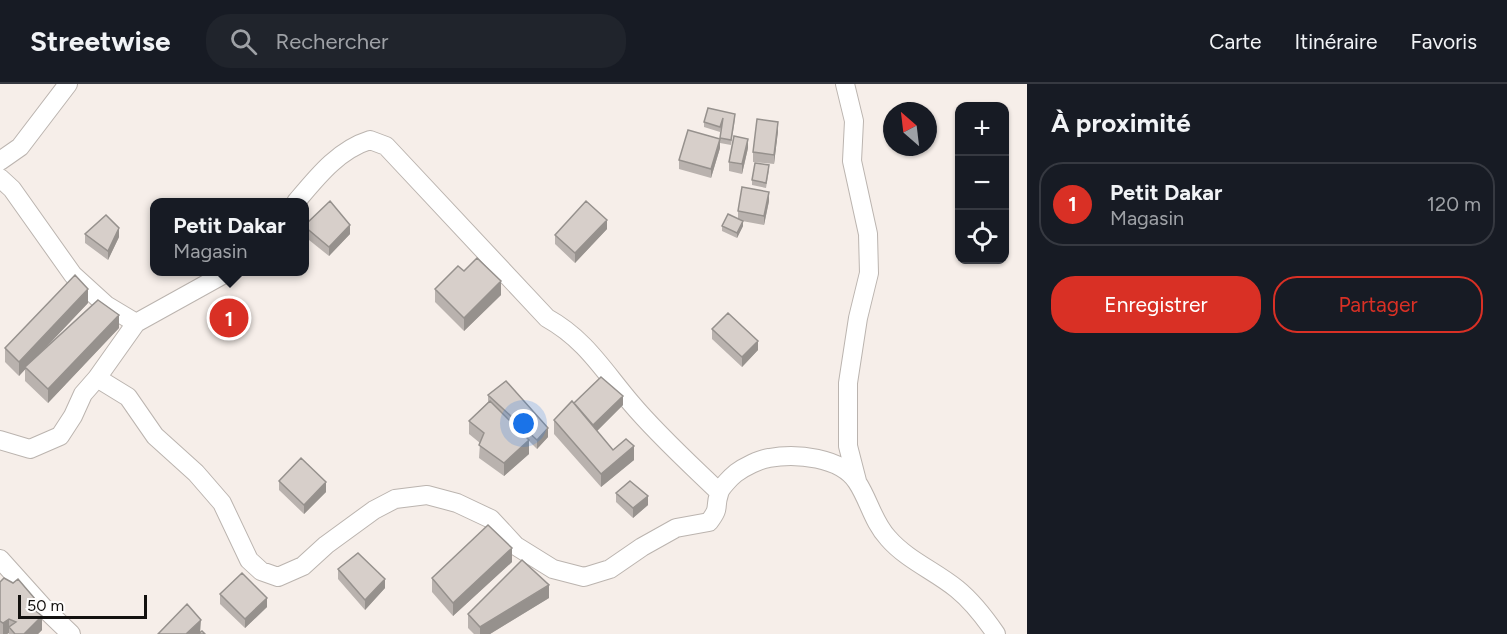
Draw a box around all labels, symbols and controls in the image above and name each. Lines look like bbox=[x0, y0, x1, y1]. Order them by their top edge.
search box bbox=[206, 14, 626, 68]
text: Streetwise bbox=[30, 24, 170, 58]
icon: search bbox=[227, 25, 260, 58]
text: Rechercher bbox=[275, 28, 388, 55]
text: Carte bbox=[1209, 29, 1262, 54]
text: Itinéraire bbox=[1295, 29, 1378, 54]
text: Favoris bbox=[1411, 29, 1477, 54]
north arrow bbox=[883, 102, 937, 156]
map controls bbox=[955, 102, 1009, 264]
button: + bbox=[955, 102, 1009, 156]
text: À proximité bbox=[1051, 107, 1191, 139]
button: − bbox=[955, 156, 1009, 210]
text: Petit Dakar bbox=[1110, 179, 1222, 206]
text: 1 bbox=[1068, 192, 1077, 216]
text: 120 m bbox=[1427, 192, 1481, 216]
popup bbox=[150, 198, 309, 276]
text: Magasin bbox=[1110, 206, 1184, 230]
button: locate bbox=[955, 210, 1009, 264]
text: Petit Dakar bbox=[173, 212, 286, 239]
text: Magasin bbox=[173, 239, 247, 263]
button: Enregistrer bbox=[1051, 276, 1261, 333]
button: Partager bbox=[1273, 276, 1483, 333]
pin: 1 bbox=[210, 296, 248, 340]
your location bbox=[509, 409, 538, 438]
scale bar bbox=[18, 592, 147, 620]
text: 50 m bbox=[27, 596, 64, 615]

